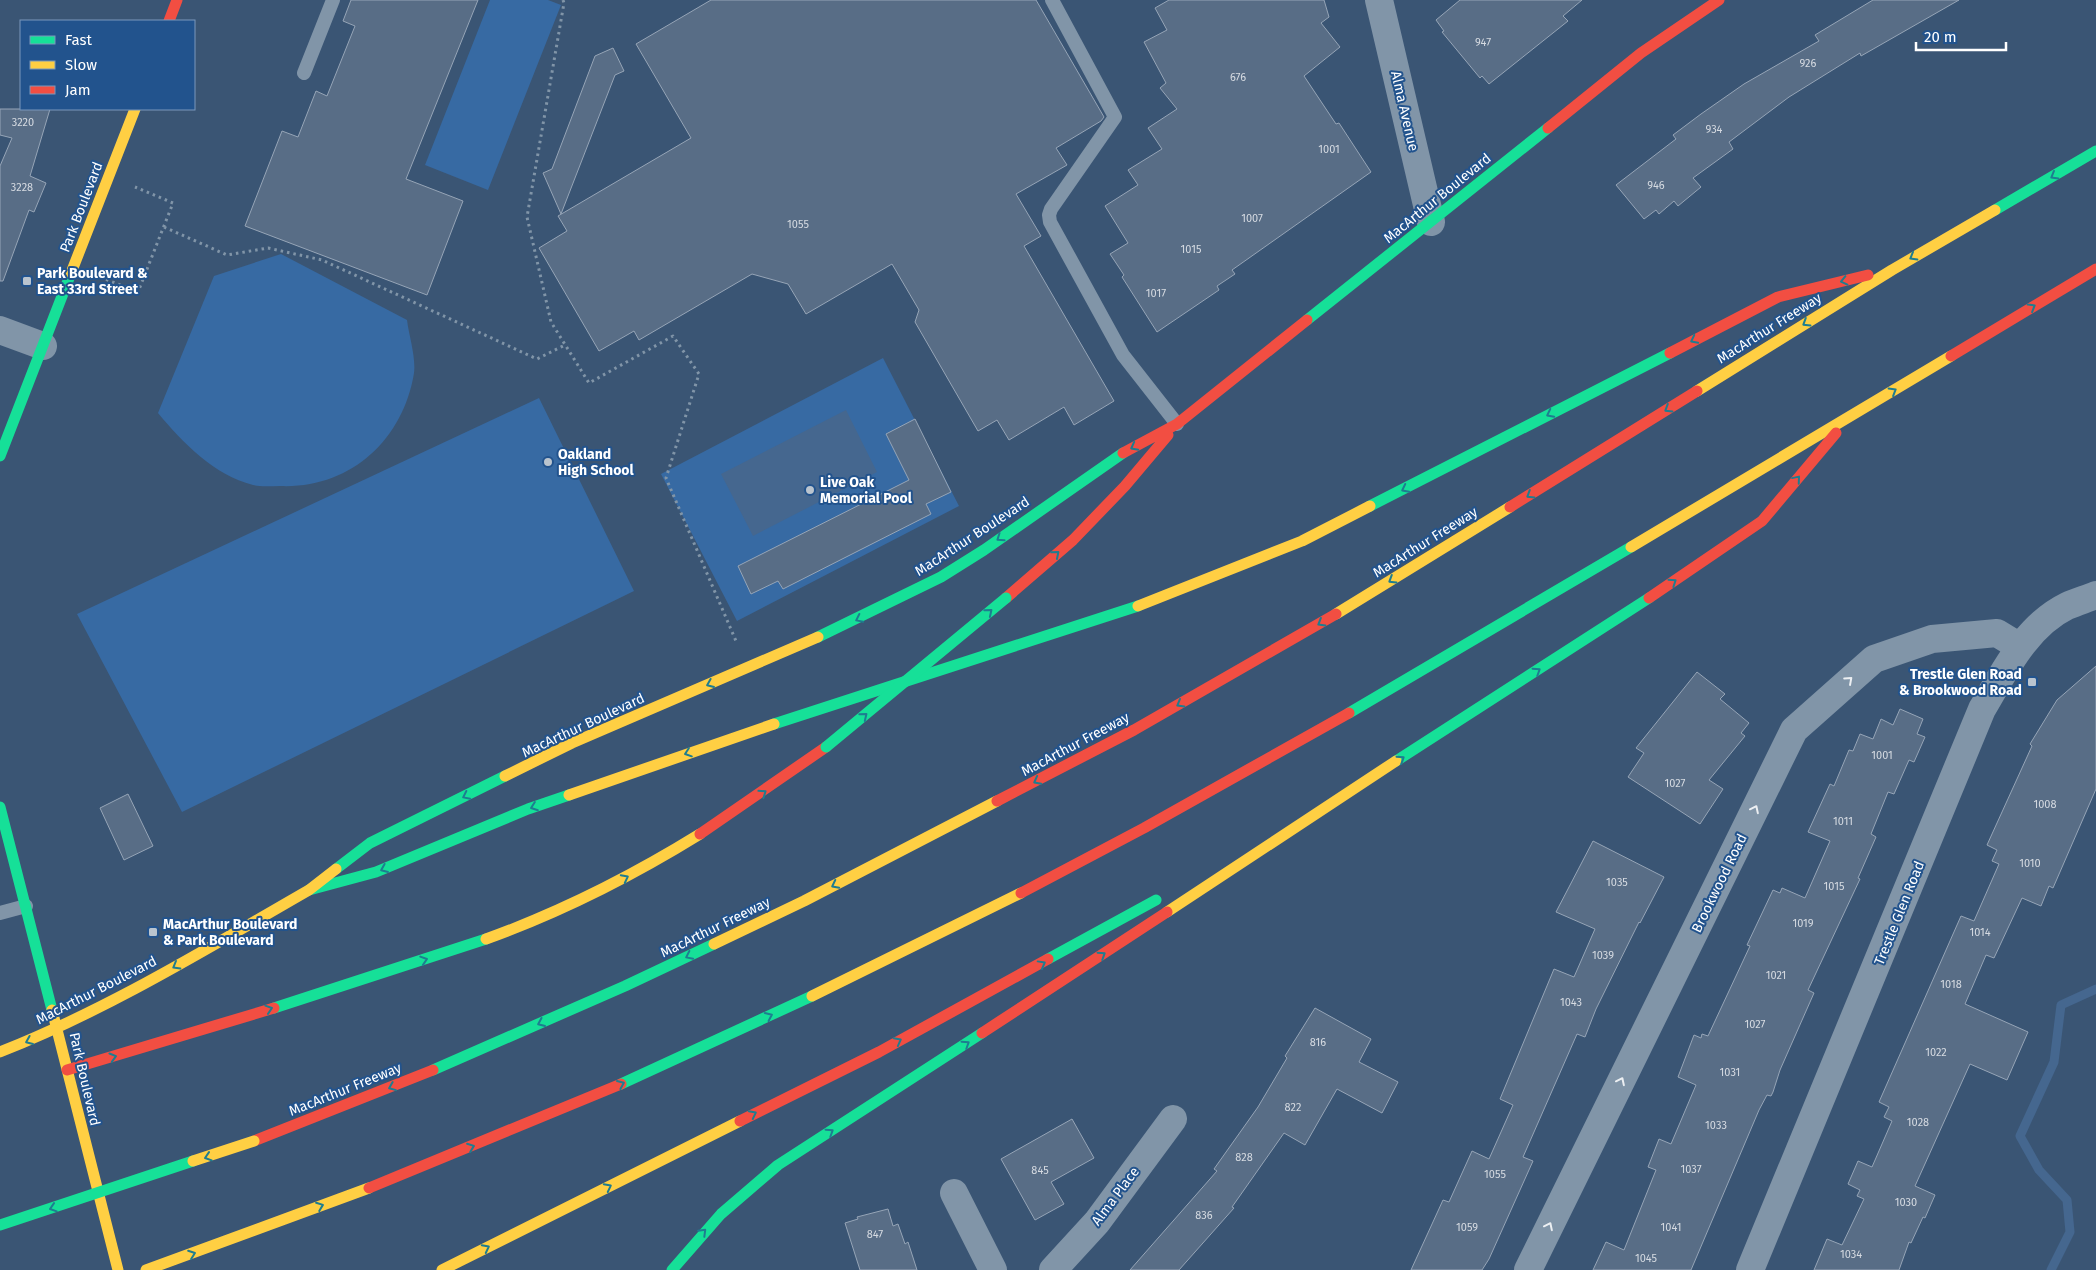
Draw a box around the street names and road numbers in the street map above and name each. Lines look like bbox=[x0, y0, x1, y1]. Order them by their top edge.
street label: Alma Avenue bbox=[1387, 69, 1422, 153]
street label: MacArthur Boulevard bbox=[1380, 150, 1494, 247]
street label: Park Boulevard bbox=[56, 160, 106, 255]
street label: MacArthur Freeway bbox=[1714, 289, 1825, 367]
street label: MacArthur Boulevard bbox=[912, 493, 1033, 580]
street label: MacArthur Freeway bbox=[1370, 503, 1481, 581]
street label: MacArthur Boulevard bbox=[519, 690, 647, 761]
street label: MacArthur Freeway bbox=[1018, 709, 1132, 780]
street label: Brookwood Road bbox=[1688, 831, 1751, 935]
street label: Trestle Glen Road bbox=[1871, 859, 1928, 968]
street label: MacArthur Freeway bbox=[658, 893, 773, 961]
street label: MacArthur Boulevard bbox=[33, 953, 159, 1028]
street label: Park Boulevard bbox=[66, 1031, 104, 1127]
street label: MacArthur Freeway bbox=[286, 1059, 404, 1120]
street label: Alma Place bbox=[1088, 1164, 1143, 1229]

